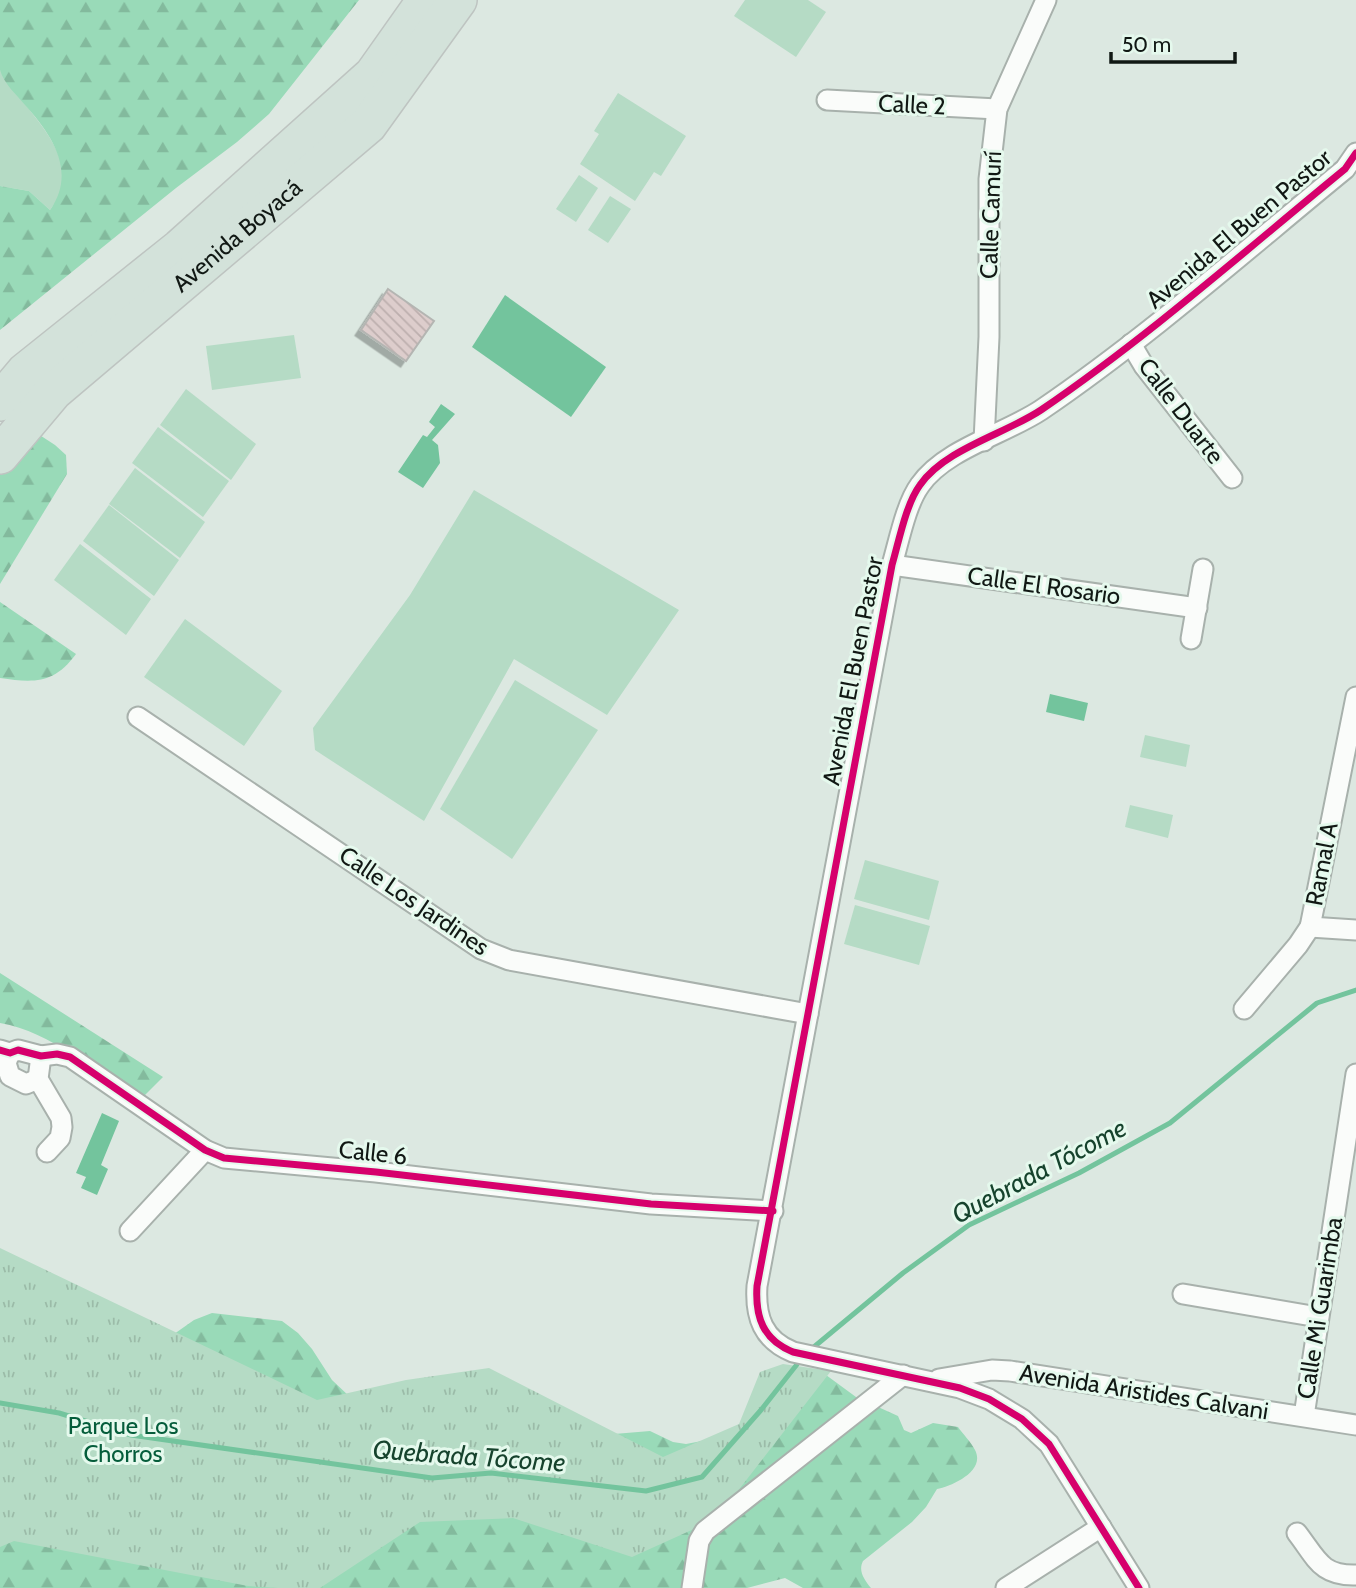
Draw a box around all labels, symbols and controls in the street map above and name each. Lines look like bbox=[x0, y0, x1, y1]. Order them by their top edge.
scale bar bbox=[1111, 21, 1235, 65]
text: 50 m bbox=[1122, 32, 1171, 57]
street label: Calle 2 bbox=[877, 88, 947, 121]
street label: Avenida El Buen Pastor bbox=[1140, 143, 1337, 314]
street label: Calle Camurí bbox=[974, 151, 1007, 279]
street label: Avenida Boyacá bbox=[167, 172, 308, 298]
street label: Calle Duarte bbox=[1132, 352, 1230, 469]
street label: Avenida El Buen Pastor bbox=[816, 554, 889, 788]
street label: Calle El Rosario bbox=[966, 560, 1122, 611]
street label: Ramal A bbox=[1299, 820, 1344, 908]
street label: Calle Los Jardines bbox=[334, 840, 495, 961]
water label: Quebrada Tócome bbox=[946, 1112, 1132, 1230]
street label: Calle 6 bbox=[337, 1134, 409, 1171]
street label: Calle Mi Guarimba bbox=[1291, 1215, 1348, 1401]
street label: Avenida Aristides Calvani bbox=[1018, 1358, 1271, 1426]
park label: Parque Los Chorros bbox=[68, 1411, 178, 1468]
water label: Quebrada Tócome bbox=[372, 1433, 566, 1479]

